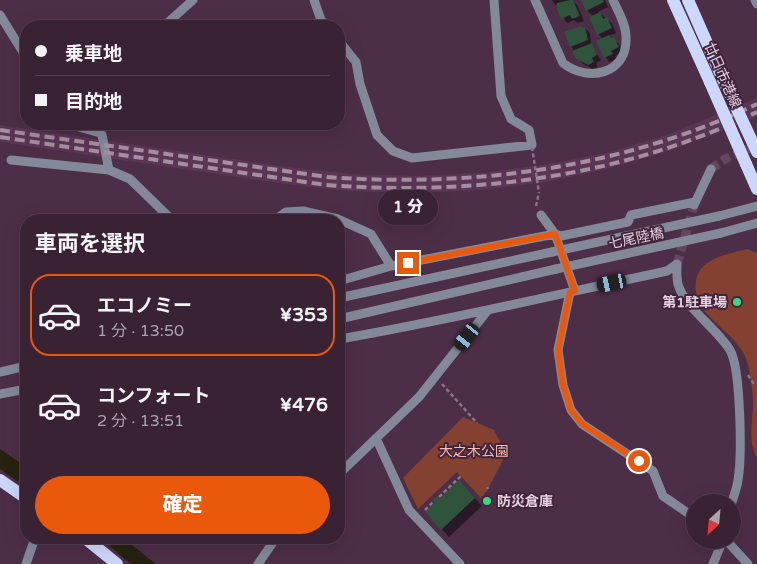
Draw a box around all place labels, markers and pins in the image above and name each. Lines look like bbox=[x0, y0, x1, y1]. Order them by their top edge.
place label: 第1駐車場 bbox=[662, 294, 727, 311]
marker: 第1駐車場 bbox=[731, 296, 743, 308]
place label: 防災倉庫 bbox=[497, 493, 553, 510]
marker: 防災倉庫 bbox=[481, 495, 493, 507]

